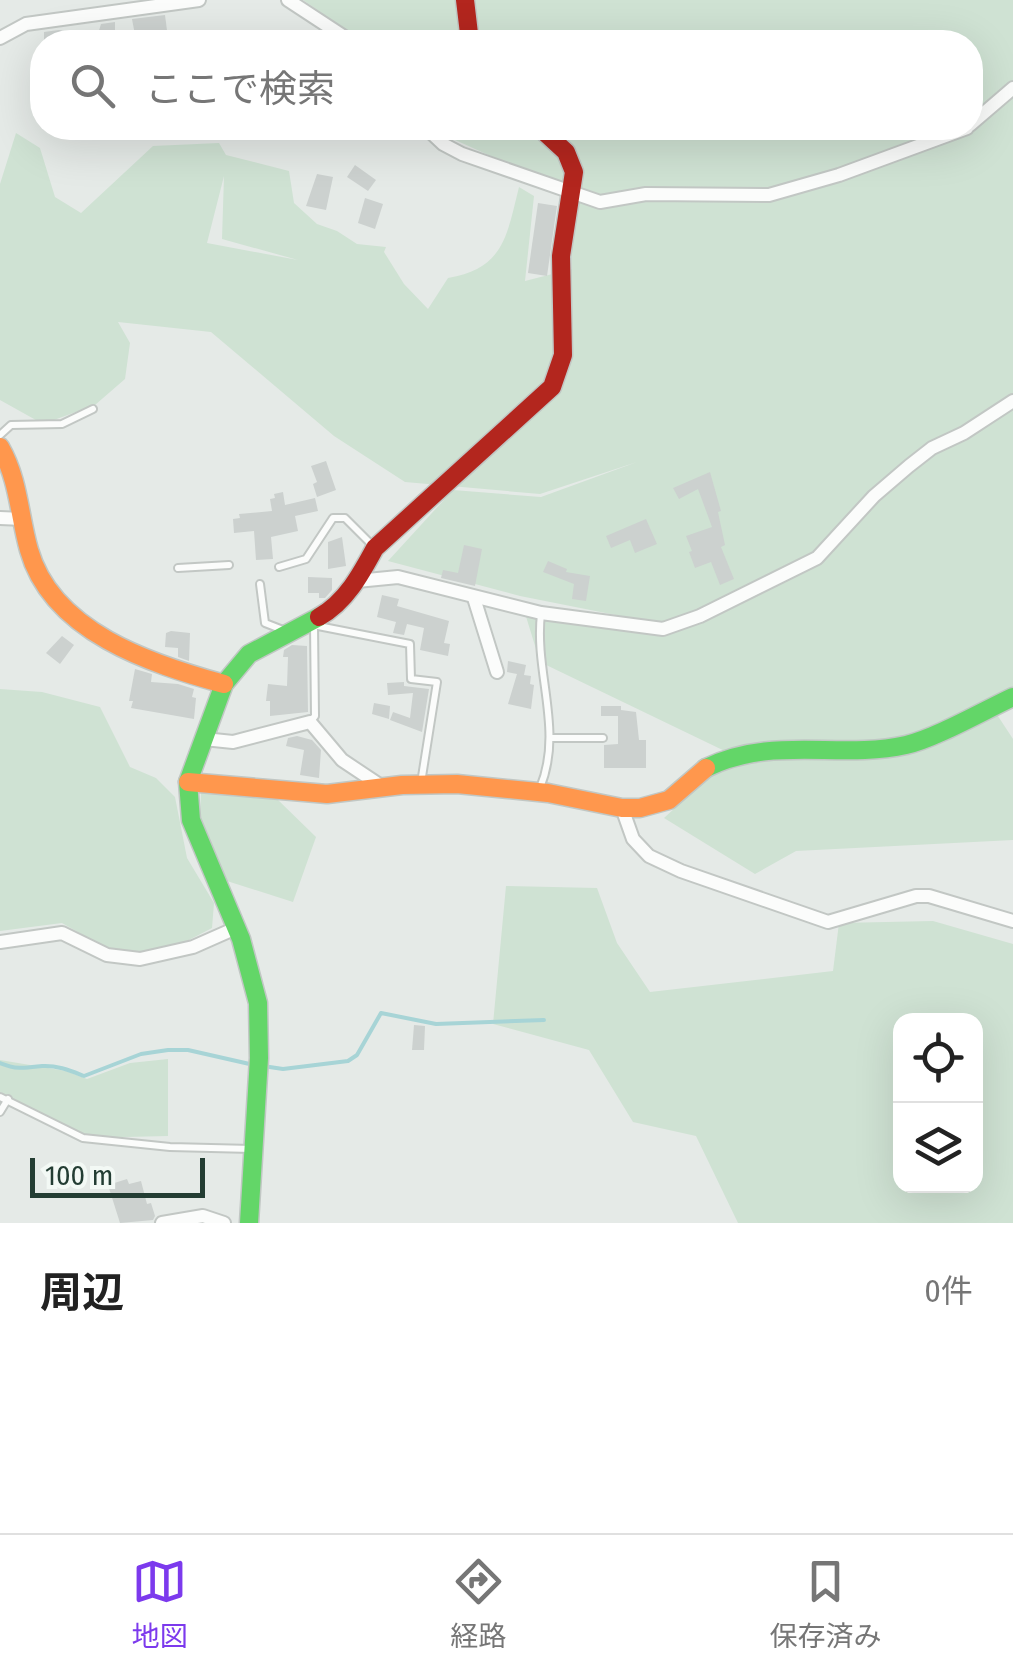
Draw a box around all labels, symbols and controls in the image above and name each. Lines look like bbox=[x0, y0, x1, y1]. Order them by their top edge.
search box bbox=[30, 30, 983, 140]
icon: search bbox=[65, 58, 120, 113]
text: ここで検索 bbox=[145, 66, 335, 112]
map controls bbox=[893, 1013, 983, 1193]
button: locate bbox=[893, 1013, 983, 1103]
button: layers bbox=[893, 1103, 983, 1193]
scale bar bbox=[30, 1153, 205, 1198]
text: 100 m bbox=[45, 1159, 113, 1192]
text: 周辺 bbox=[40, 1268, 124, 1318]
text: 0件 bbox=[924, 1272, 973, 1310]
tab: 地図 bbox=[131, 1554, 188, 1654]
tab: 経路 bbox=[450, 1554, 507, 1654]
tab: 保存済み bbox=[769, 1554, 882, 1654]

